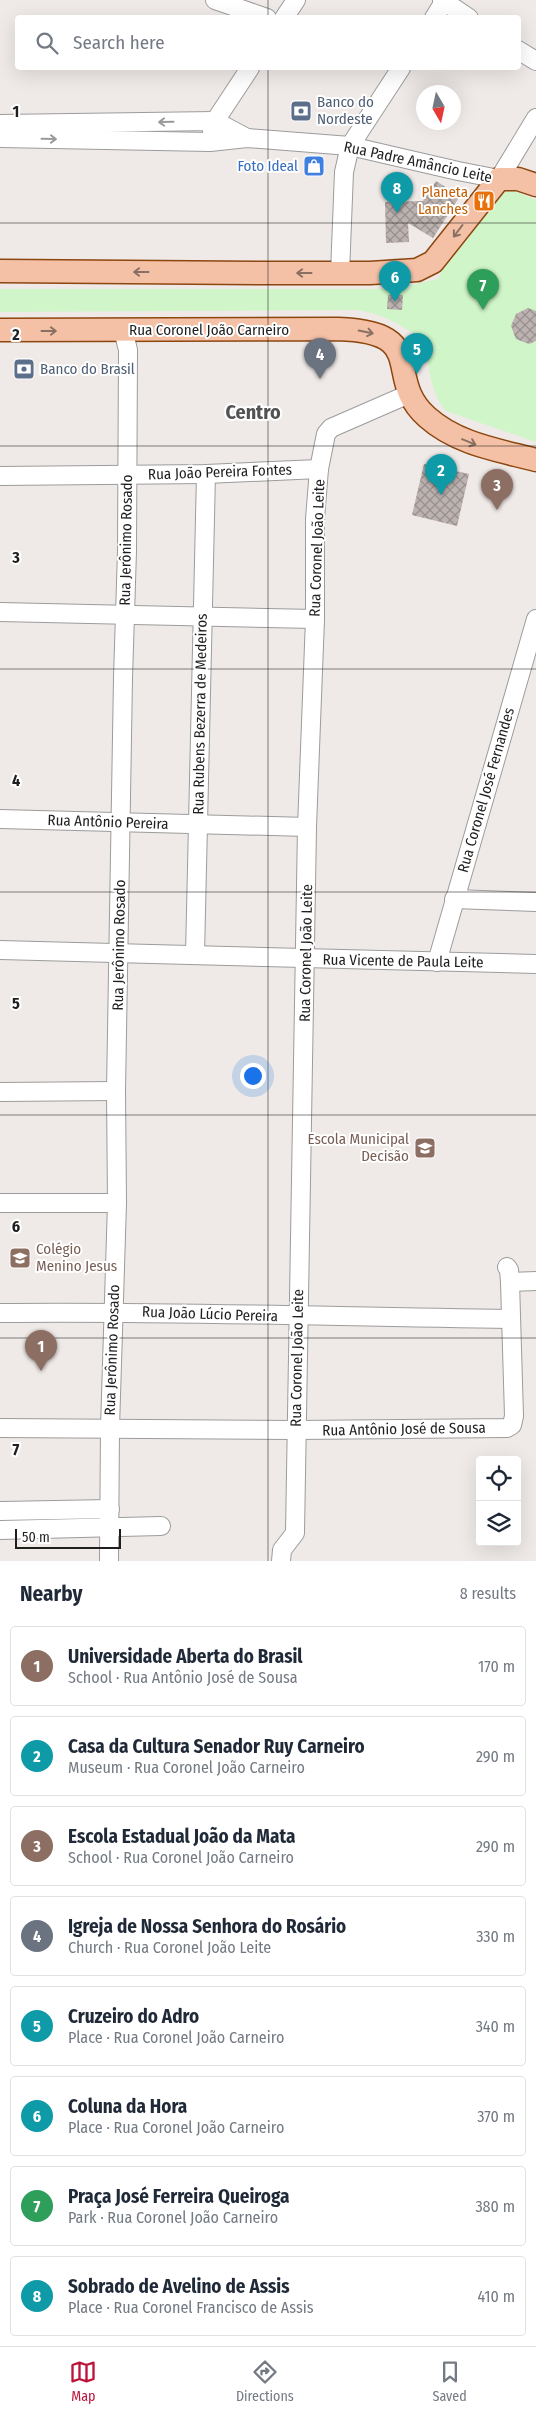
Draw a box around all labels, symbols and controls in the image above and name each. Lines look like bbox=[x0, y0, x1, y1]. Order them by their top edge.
search box bbox=[15, 15, 521, 70]
icon: search bbox=[33, 29, 61, 57]
text: Search here bbox=[73, 31, 165, 54]
north arrow bbox=[416, 85, 461, 130]
place label: Banco do Nordeste bbox=[317, 93, 374, 128]
bank icon: Banco do Nordeste bbox=[289, 99, 313, 123]
text: 1 bbox=[13, 102, 19, 121]
one-way arrow bbox=[158, 117, 174, 127]
one-way arrow bbox=[40, 134, 56, 143]
street label: Rua Padre Amâncio Leite bbox=[342, 137, 494, 187]
shop icon: Foto Ideal bbox=[302, 154, 326, 178]
place label: Foto Ideal bbox=[238, 157, 298, 175]
pin: 8 bbox=[381, 172, 413, 213]
place label: Planeta Lanches bbox=[418, 183, 468, 218]
restaurant icon: Planeta Lanches bbox=[472, 189, 496, 213]
one-way arrow bbox=[452, 224, 463, 237]
pin: 6 bbox=[379, 261, 411, 302]
one-way arrow bbox=[134, 267, 150, 277]
one-way arrow bbox=[296, 268, 312, 278]
pin: 7 bbox=[467, 269, 499, 310]
street label: Rua Coronel João Carneiro bbox=[129, 321, 289, 339]
text: 2 bbox=[11, 325, 20, 344]
one-way arrow bbox=[40, 326, 56, 336]
one-way arrow bbox=[358, 328, 374, 338]
pin: 5 bbox=[401, 333, 433, 374]
pin: 4 bbox=[304, 338, 336, 379]
bank icon: Banco do Brasil bbox=[12, 357, 36, 381]
place label: Banco do Brasil bbox=[40, 360, 135, 378]
district label: Centro bbox=[225, 400, 281, 424]
one-way arrow bbox=[461, 438, 476, 447]
pin: 2 bbox=[425, 454, 457, 495]
street label: Rua João Pereira Fontes bbox=[148, 460, 292, 484]
pin: 3 bbox=[481, 469, 513, 510]
street label: Rua Jerônimo Rosado bbox=[116, 474, 136, 606]
street label: Rua Coronel João Leite bbox=[306, 479, 328, 617]
text: 3 bbox=[11, 548, 20, 567]
street label: Rua Rubens Bezerra de Medeiros bbox=[189, 613, 211, 815]
street label: Rua Coronel José Fernandes bbox=[454, 705, 518, 875]
text: 4 bbox=[12, 771, 20, 790]
street label: Rua Antônio Pereira bbox=[47, 811, 169, 833]
street label: Rua Jerônimo Rosado bbox=[109, 879, 129, 1011]
street label: Rua Coronel João Leite bbox=[296, 884, 316, 1022]
street label: Rua Vicente de Paula Leite bbox=[322, 951, 484, 971]
text: 5 bbox=[12, 994, 20, 1013]
your location bbox=[240, 1063, 266, 1089]
place label: Escola Municipal Decisão bbox=[307, 1130, 409, 1165]
school or university icon: Escola Municipal Decisão bbox=[413, 1136, 437, 1160]
text: 6 bbox=[12, 1217, 20, 1236]
place label: Colégio Menino Jesus bbox=[36, 1240, 117, 1275]
school or university icon: Colégio Menino Jesus bbox=[8, 1246, 32, 1270]
street label: Rua Jerônimo Rosado bbox=[101, 1284, 123, 1416]
street label: Rua Coronel João Leite bbox=[287, 1289, 307, 1427]
street label: Rua João Lúcio Pereira bbox=[142, 1303, 278, 1325]
pin: 1 bbox=[25, 1330, 57, 1371]
street label: Rua Antônio José de Sousa bbox=[322, 1419, 486, 1439]
text: 7 bbox=[13, 1440, 20, 1459]
map controls bbox=[476, 1456, 521, 1546]
button: locate bbox=[476, 1456, 521, 1501]
button: layers bbox=[476, 1501, 521, 1546]
scale bar bbox=[15, 1526, 121, 1549]
text: 50 m bbox=[22, 1529, 50, 1546]
text: Nearby bbox=[20, 1581, 82, 1607]
text: 8 results bbox=[460, 1584, 516, 1603]
text: Universidade Aberta do Brasil bbox=[68, 1645, 303, 1668]
text: 1 bbox=[34, 1657, 40, 1676]
text: 170 m bbox=[478, 1657, 515, 1676]
text: School · Rua Antônio José de Sousa bbox=[68, 1668, 298, 1687]
text: Casa da Cultura Senador Ruy Carneiro bbox=[68, 1735, 365, 1758]
text: 2 bbox=[33, 1747, 41, 1766]
text: 290 m bbox=[476, 1747, 515, 1766]
text: Museum · Rua Coronel João Carneiro bbox=[68, 1758, 305, 1777]
text: Escola Estadual João da Mata bbox=[68, 1825, 295, 1848]
text: 3 bbox=[33, 1837, 41, 1856]
text: 290 m bbox=[476, 1837, 515, 1856]
text: School · Rua Coronel João Carneiro bbox=[68, 1848, 294, 1867]
text: Igreja de Nossa Senhora do Rosário bbox=[68, 1915, 346, 1938]
text: 4 bbox=[33, 1927, 41, 1946]
text: 330 m bbox=[476, 1927, 515, 1946]
text: Church · Rua Coronel João Leite bbox=[68, 1938, 271, 1957]
text: Cruzeiro do Adro bbox=[68, 2005, 199, 2028]
text: 5 bbox=[33, 2017, 41, 2036]
text: 340 m bbox=[476, 2017, 515, 2036]
text: Place · Rua Coronel João Carneiro bbox=[68, 2028, 284, 2047]
text: Coluna da Hora bbox=[68, 2095, 187, 2118]
text: 6 bbox=[33, 2107, 41, 2126]
text: 370 m bbox=[477, 2107, 515, 2126]
text: Place · Rua Coronel João Carneiro bbox=[68, 2118, 284, 2137]
text: Praça José Ferreira Queiroga bbox=[68, 2185, 289, 2208]
text: 7 bbox=[34, 2197, 40, 2216]
text: 380 m bbox=[475, 2197, 515, 2216]
text: Park · Rua Coronel João Carneiro bbox=[68, 2208, 278, 2227]
text: Sobrado de Avelino de Assis bbox=[68, 2275, 289, 2298]
text: 8 bbox=[33, 2287, 41, 2306]
text: 410 m bbox=[477, 2287, 515, 2306]
text: Place · Rua Coronel Francisco de Assis bbox=[68, 2298, 314, 2317]
tab: Map bbox=[69, 2358, 97, 2405]
tab: Directions bbox=[236, 2358, 294, 2405]
tab: Saved bbox=[432, 2358, 467, 2405]

